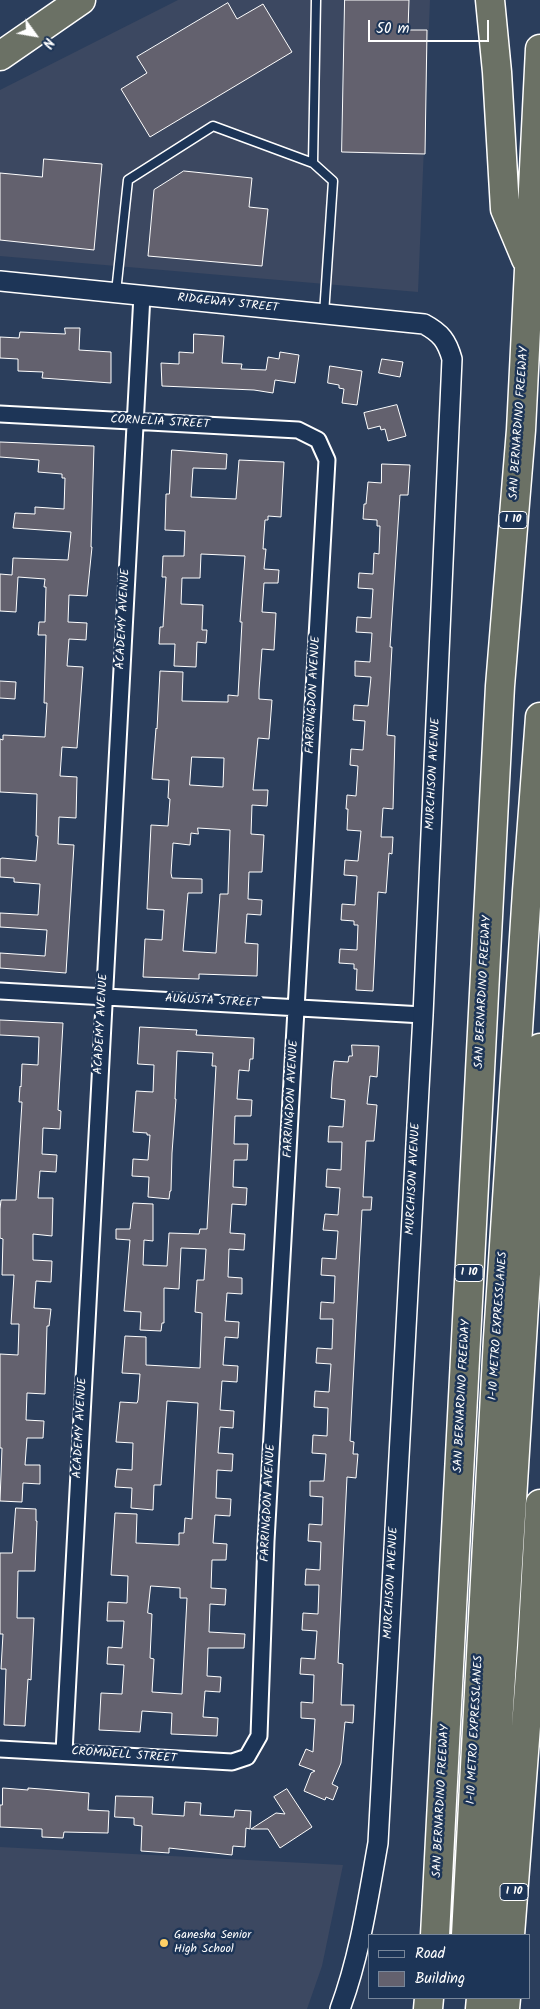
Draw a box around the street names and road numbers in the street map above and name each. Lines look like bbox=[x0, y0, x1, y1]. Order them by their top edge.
street label: RIDGEWAY STREET bbox=[177, 292, 279, 316]
street label: SAN BERNARDINO FREEWAY bbox=[507, 346, 533, 500]
street label: CORNELIA STREET bbox=[110, 413, 210, 433]
road number: I 10 bbox=[499, 512, 527, 528]
street label: ACADEMY AVENUE bbox=[114, 568, 134, 670]
street label: FARRINGDON AVENUE bbox=[304, 636, 324, 754]
street label: MURCHISON AVENUE bbox=[424, 718, 444, 830]
street label: SAN BERNARDINO FREEWAY bbox=[473, 915, 495, 1069]
street label: ACADEMY AVENUE bbox=[92, 973, 112, 1075]
street label: AUGUSTA STREET bbox=[165, 992, 259, 1012]
street label: FARRINGDON AVENUE bbox=[282, 1040, 302, 1158]
street label: MURCHISON AVENUE bbox=[404, 1123, 424, 1235]
street label: I-10 METRO EXPRESSLANES bbox=[487, 1251, 511, 1401]
road number: I 10 bbox=[455, 1264, 483, 1282]
street label: SAN BERNARDINO FREEWAY bbox=[452, 1319, 474, 1473]
street label: ACADEMY AVENUE bbox=[71, 1377, 91, 1479]
street label: FARRINGDON AVENUE bbox=[259, 1444, 279, 1562]
street label: MURCHISON AVENUE bbox=[382, 1527, 402, 1639]
street label: I-10 METRO EXPRESSLANES bbox=[465, 1655, 487, 1805]
street label: SAN BERNARDINO FREEWAY bbox=[431, 1724, 453, 1878]
street label: CROMWELL STREET bbox=[71, 1745, 177, 1767]
road number: I 10 bbox=[500, 1884, 528, 1900]

